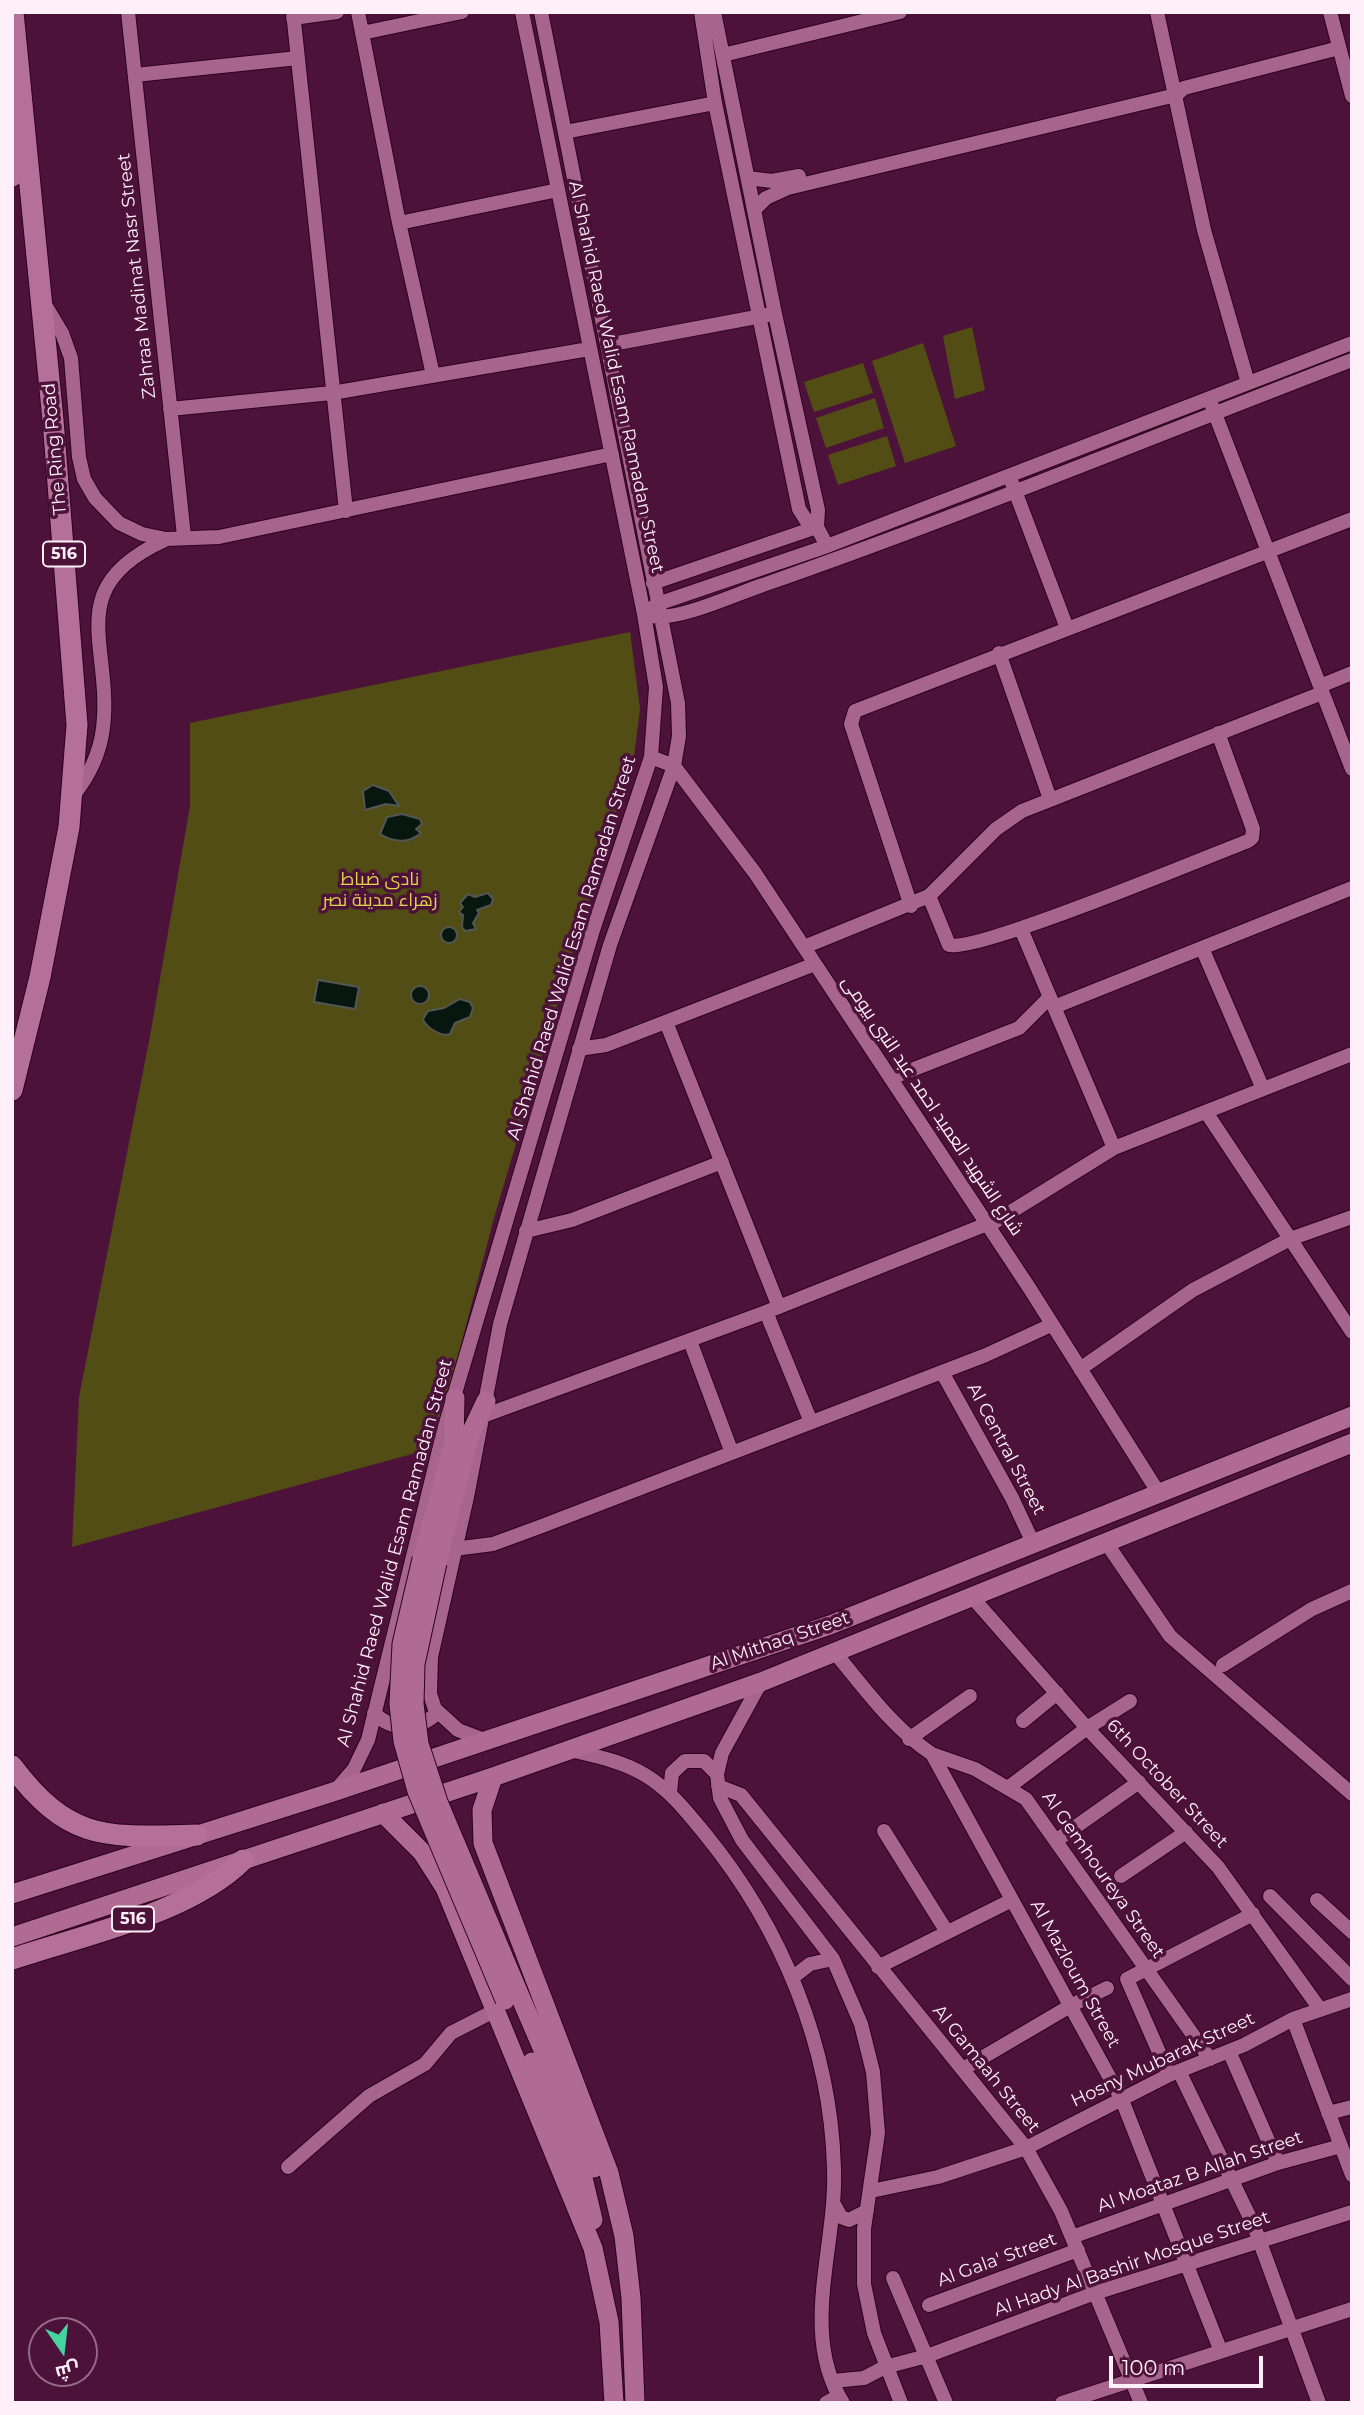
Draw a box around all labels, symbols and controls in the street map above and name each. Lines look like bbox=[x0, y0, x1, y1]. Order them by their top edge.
street label: Zahraa Madinat Nasr Street bbox=[113, 152, 161, 400]
street label: Al Shahid Raed Walid Esam Ramadan Street bbox=[564, 179, 668, 575]
street label: The Ring Road bbox=[38, 382, 72, 516]
road number: 516 bbox=[43, 541, 85, 566]
street label: Al Shahid Raed Walid Esam Ramadan Street bbox=[503, 753, 641, 1143]
park label: نادى ضباط زهراء مدينة نصر bbox=[322, 869, 438, 912]
street label: شارع الشهيد العميد احمد عبد النبى بيومى bbox=[837, 972, 1027, 1240]
street label: Al Shahid Raed Walid Esam Ramadan Street bbox=[333, 1357, 457, 1749]
street label: Al Central Street bbox=[962, 1379, 1050, 1519]
street label: Al Mithaq Street bbox=[708, 1607, 852, 1675]
street label: 6th October Street bbox=[1102, 1715, 1232, 1853]
street label: Al Gemhoureya Street bbox=[1037, 1787, 1169, 1963]
street label: Al Mazloum Street bbox=[1025, 1896, 1125, 2052]
road number: 516 bbox=[112, 1907, 154, 1932]
street label: Al Gamaah Street bbox=[928, 2001, 1044, 2137]
street label: Hosny Mubarak Street bbox=[1068, 2008, 1258, 2112]
street label: Al Moataz B Allah Street bbox=[1094, 2127, 1306, 2217]
street label: Al Hady Al Bashir Mosque Street bbox=[991, 2207, 1273, 2321]
street label: Al Gala' Street bbox=[934, 2228, 1060, 2292]
north arrow bbox=[28, 2317, 98, 2387]
scale bar bbox=[1112, 2342, 1266, 2386]
text: 100 m bbox=[1122, 2355, 1185, 2380]
text: ش bbox=[53, 2357, 82, 2385]

